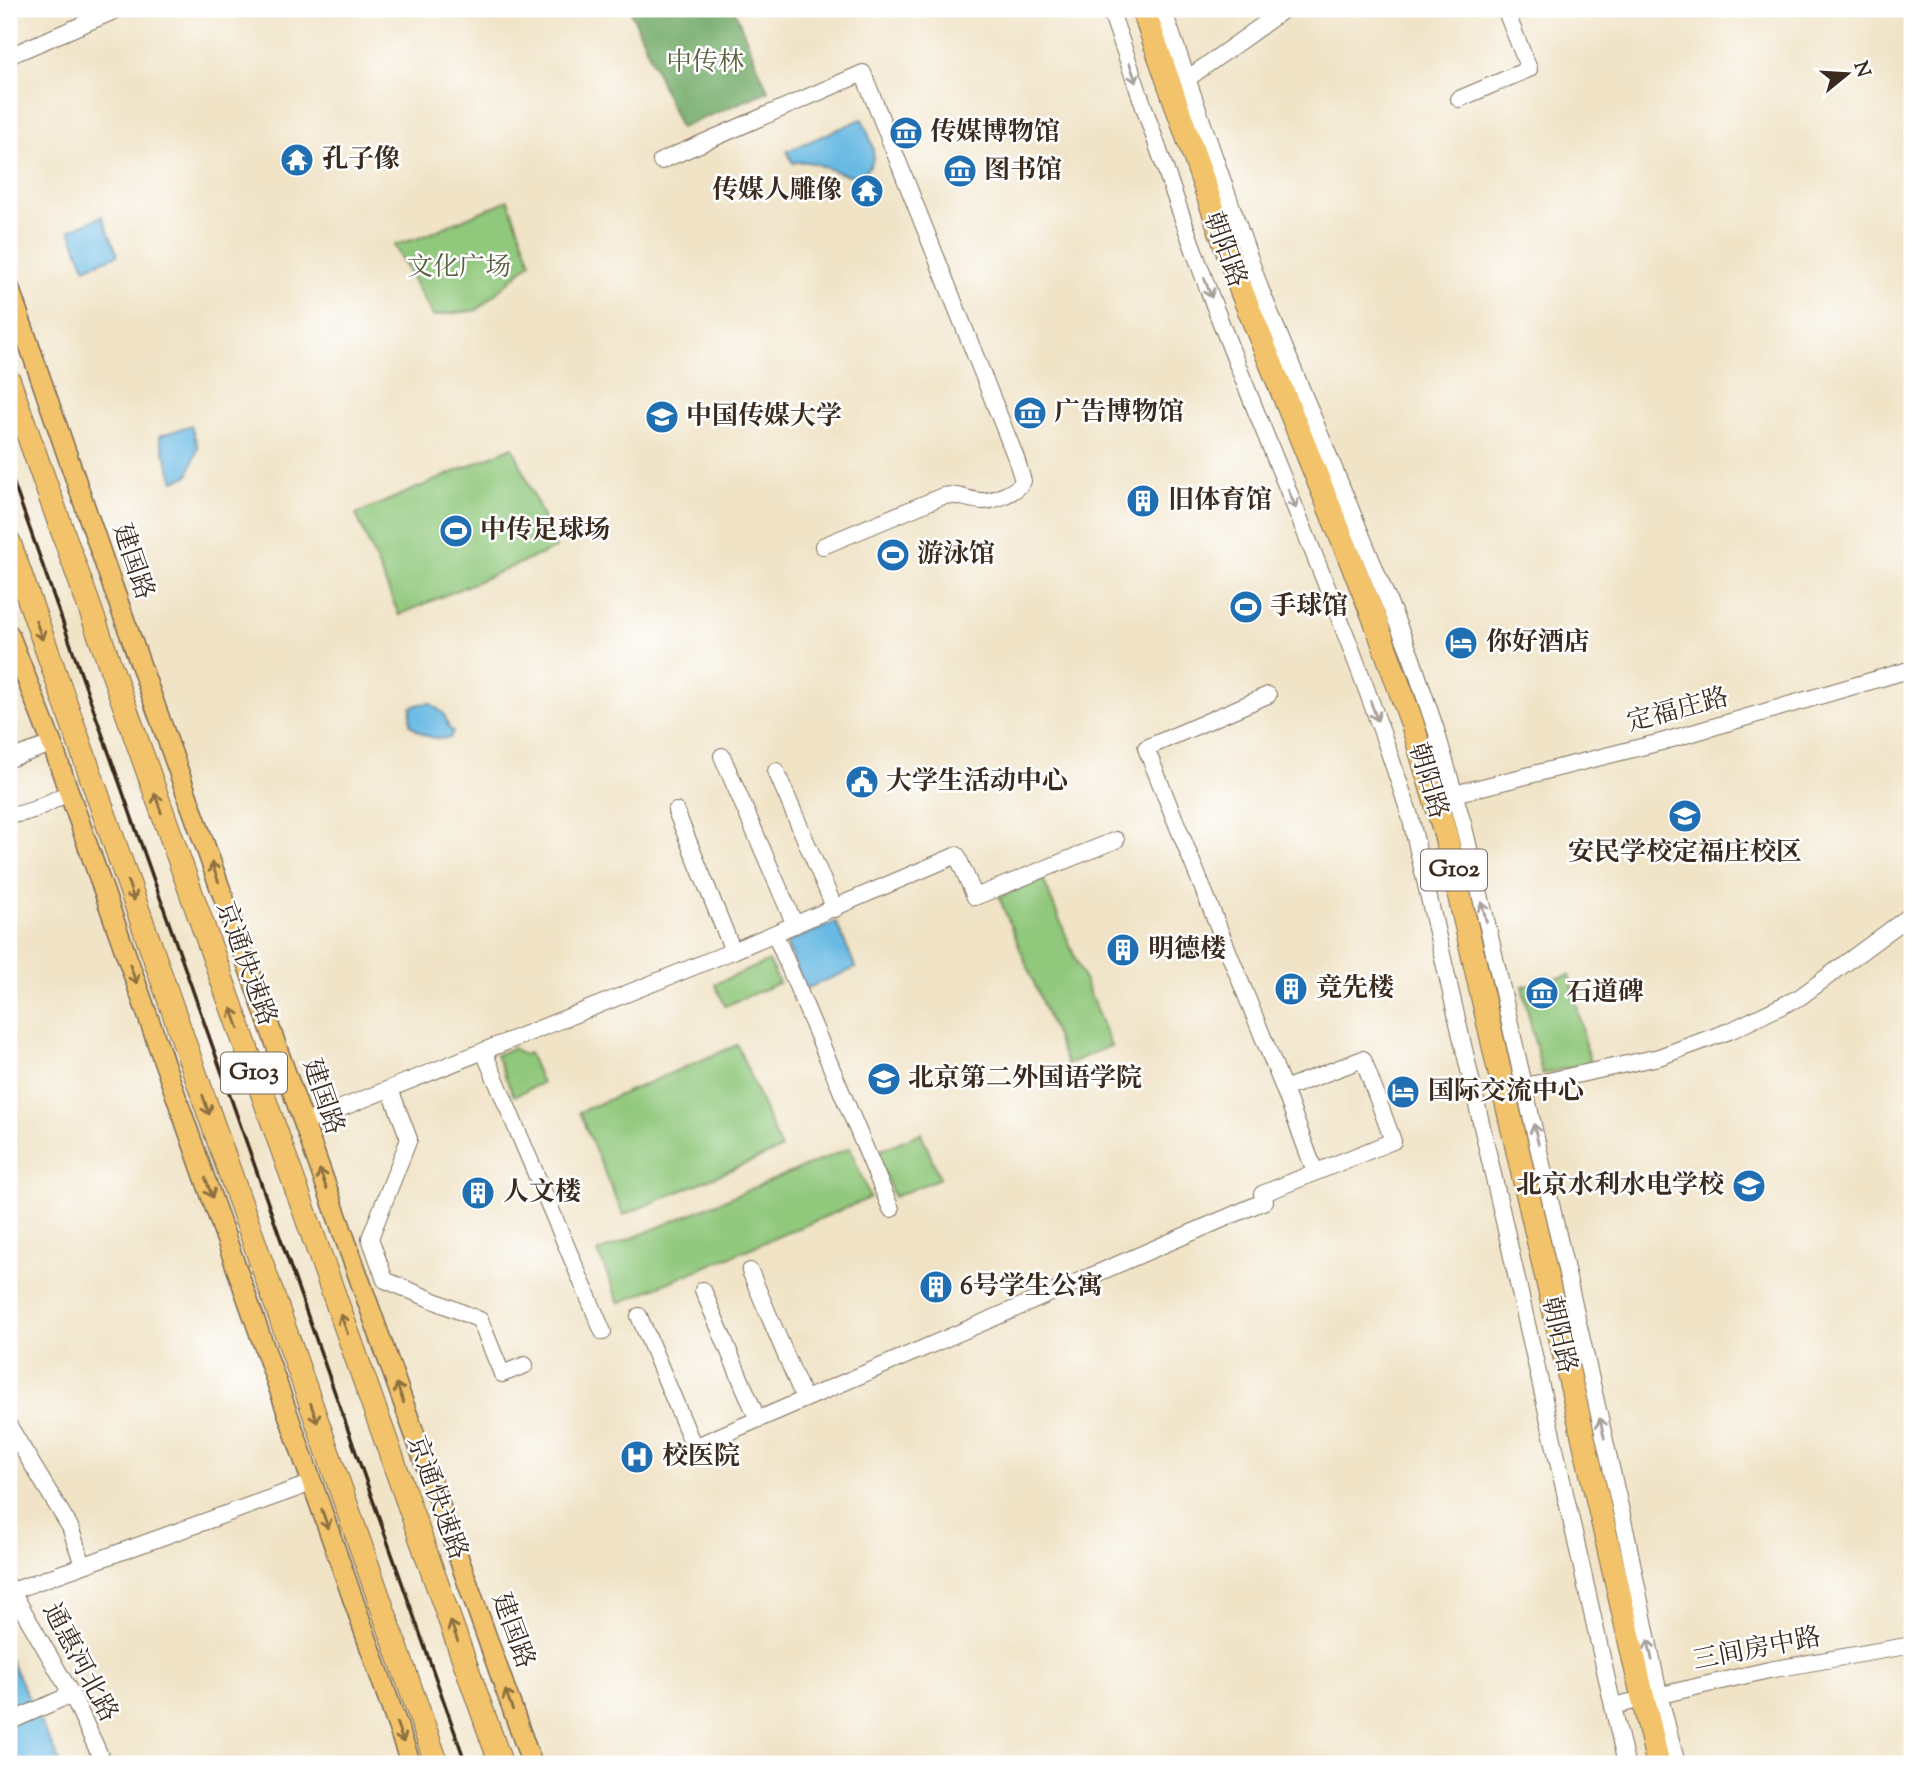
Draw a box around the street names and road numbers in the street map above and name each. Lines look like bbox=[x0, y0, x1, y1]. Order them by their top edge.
street label: 朝阳路 bbox=[1193, 207, 1255, 293]
street label: 建国路 bbox=[102, 519, 162, 605]
street label: 定福庄路 bbox=[1623, 680, 1733, 742]
street label: 朝阳路 bbox=[1398, 738, 1456, 824]
road number: G102 bbox=[1421, 850, 1487, 890]
street label: 京通快速路 bbox=[205, 897, 285, 1031]
road number: G103 bbox=[221, 1052, 287, 1093]
street label: 建国路 bbox=[292, 1054, 352, 1140]
street label: 朝阳路 bbox=[1531, 1293, 1585, 1377]
street label: 京通快速路 bbox=[396, 1431, 476, 1565]
street label: 建国路 bbox=[481, 1588, 543, 1674]
street label: 通惠河北路 bbox=[32, 1597, 126, 1729]
street label: 三间房中路 bbox=[1690, 1619, 1824, 1681]

